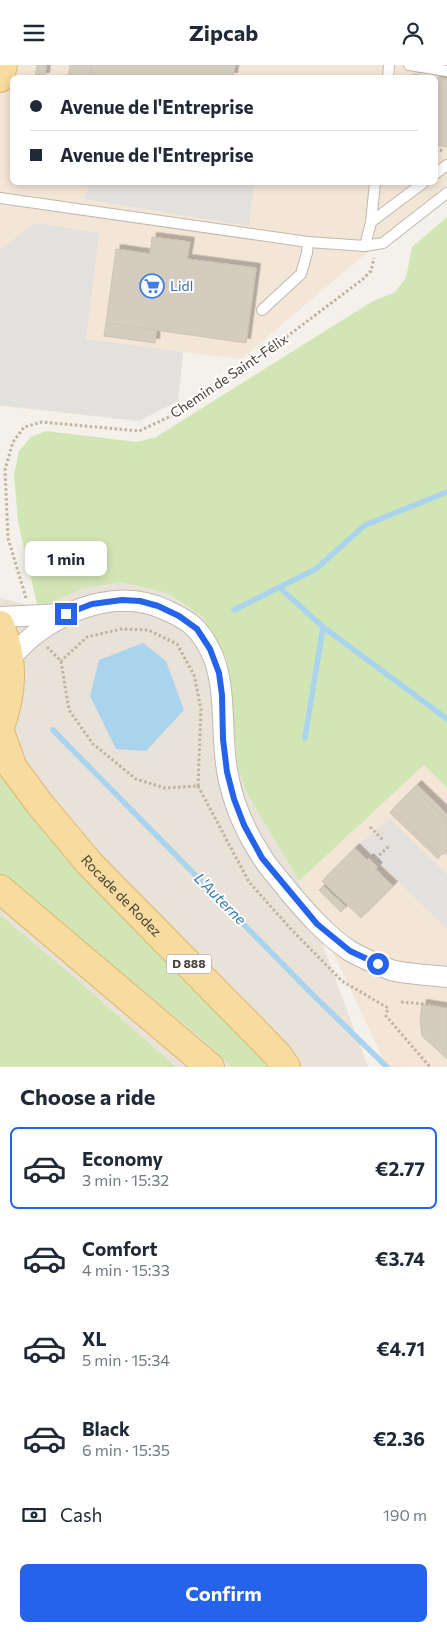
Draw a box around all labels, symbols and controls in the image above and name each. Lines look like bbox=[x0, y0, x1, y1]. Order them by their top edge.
icon: menu bbox=[20, 19, 48, 47]
text: Zipcab bbox=[189, 19, 258, 46]
icon: person bbox=[399, 19, 427, 47]
text: Avenue de l'Entreprise bbox=[60, 95, 254, 118]
text: Avenue de l'Entreprise bbox=[60, 143, 254, 166]
supermarket icon: Lidl bbox=[139, 273, 165, 299]
place label: Lidl bbox=[170, 277, 193, 294]
street label: Chemin de Saint-Félix bbox=[167, 330, 291, 421]
callout: 1 min bbox=[25, 541, 107, 577]
text: 1 min bbox=[47, 549, 85, 568]
route end bbox=[55, 603, 77, 625]
street label: Rocade de Rodez bbox=[78, 851, 165, 940]
water label: L'Auterne bbox=[191, 869, 250, 928]
route start bbox=[367, 953, 389, 975]
road number: D 888 bbox=[166, 955, 212, 974]
text: Choose a ride bbox=[20, 1083, 155, 1110]
icon: car bbox=[22, 1146, 67, 1191]
text: Economy bbox=[82, 1147, 163, 1170]
text: €2.77 bbox=[375, 1157, 425, 1180]
text: 3 min · 15:32 bbox=[82, 1170, 169, 1189]
icon: car bbox=[22, 1236, 67, 1281]
text: Comfort bbox=[82, 1237, 158, 1260]
text: €3.74 bbox=[375, 1247, 425, 1270]
text: 4 min · 15:33 bbox=[82, 1260, 170, 1279]
icon: car bbox=[22, 1326, 67, 1371]
text: XL bbox=[82, 1327, 107, 1350]
text: €4.71 bbox=[376, 1337, 425, 1360]
text: 5 min · 15:34 bbox=[82, 1350, 170, 1369]
icon: car bbox=[22, 1416, 67, 1461]
text: Black bbox=[82, 1417, 130, 1440]
text: €2.36 bbox=[373, 1427, 425, 1450]
text: 6 min · 15:35 bbox=[82, 1440, 170, 1459]
icon: cash bbox=[20, 1501, 48, 1529]
text: Cash bbox=[60, 1503, 102, 1526]
text: 190 m bbox=[383, 1505, 427, 1524]
button: Confirm bbox=[20, 1564, 427, 1622]

